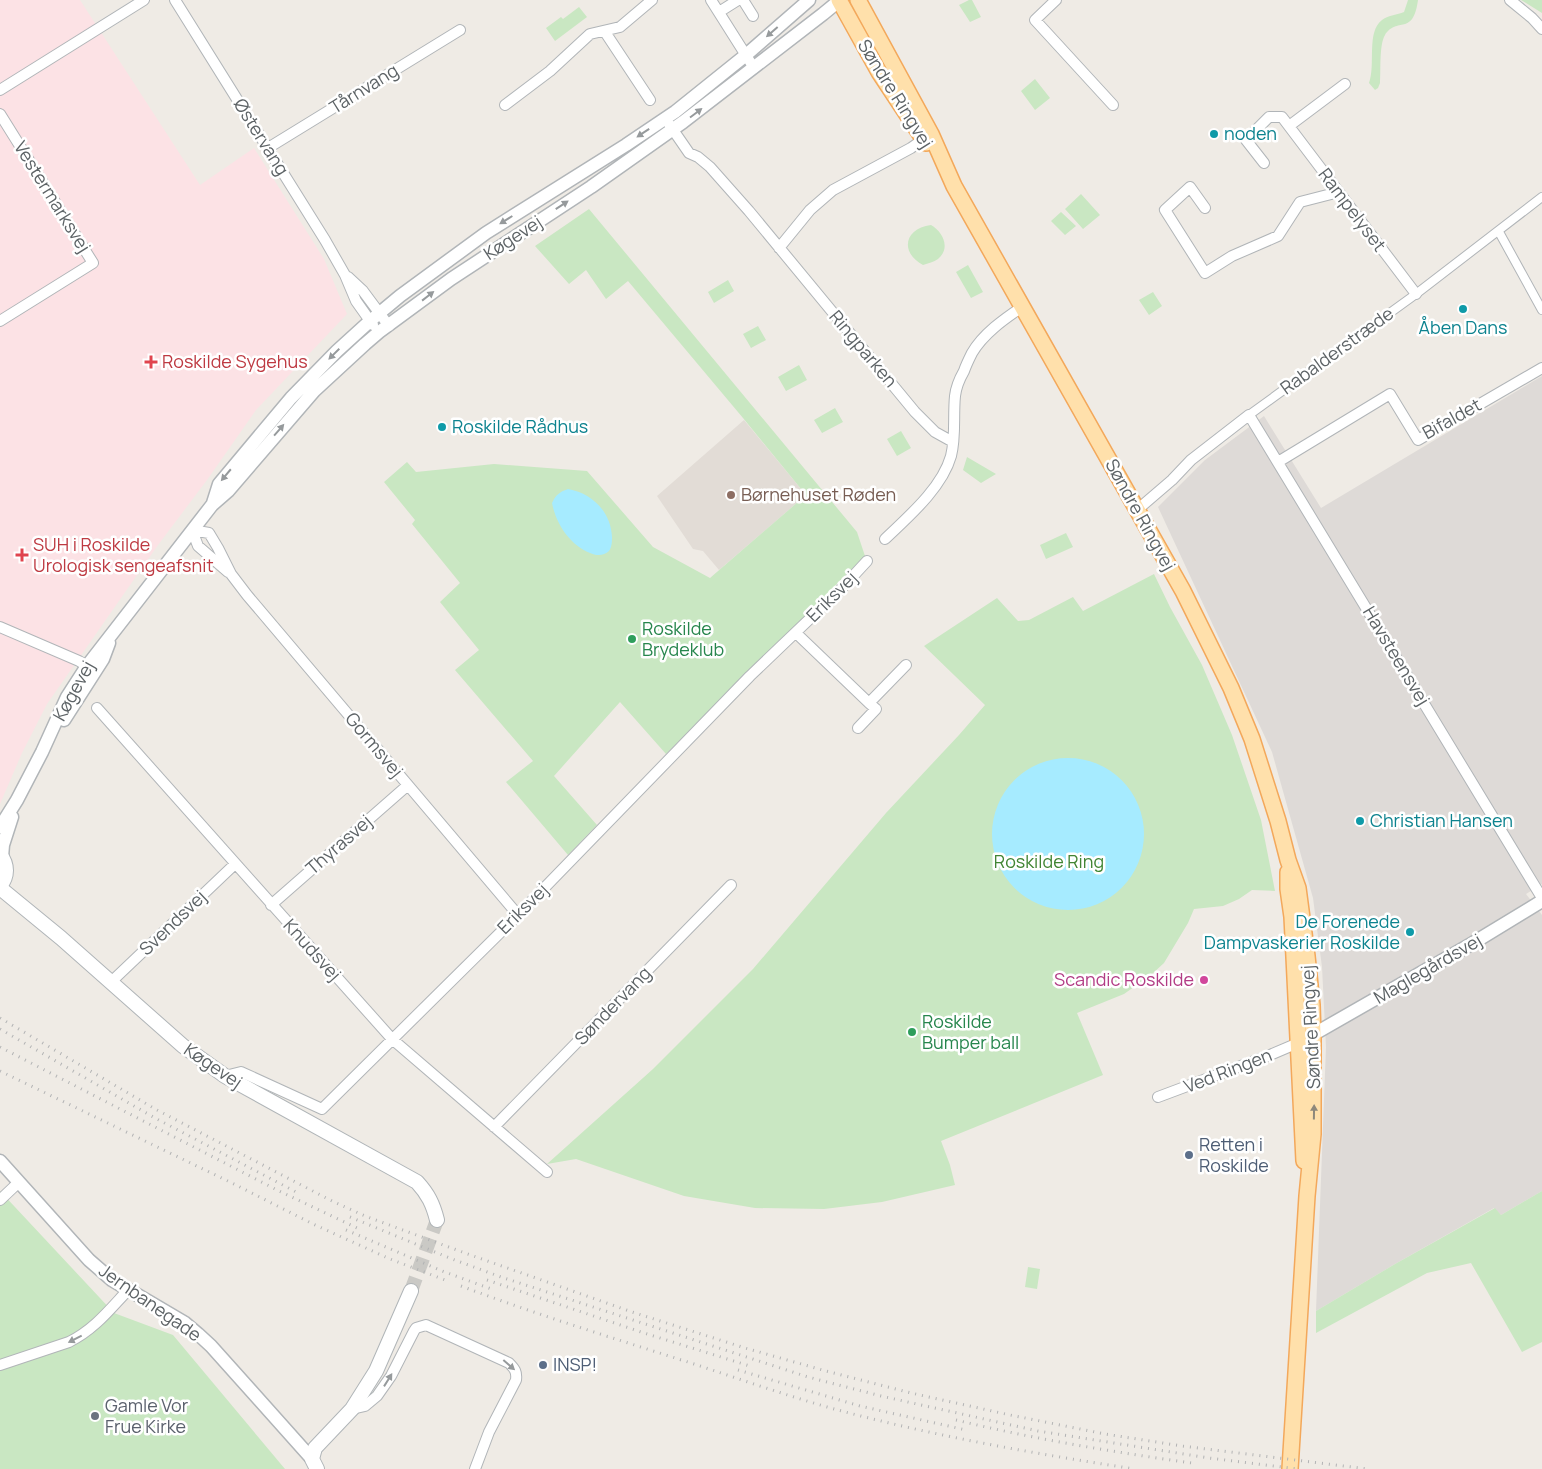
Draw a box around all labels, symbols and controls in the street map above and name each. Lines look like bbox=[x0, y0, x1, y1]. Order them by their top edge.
one-way arrow bbox=[767, 26, 779, 38]
street label: Søndre Ringvej bbox=[853, 34, 939, 152]
street label: Tårnvang bbox=[325, 58, 402, 119]
street label: Østervang bbox=[229, 94, 295, 179]
one-way arrow bbox=[689, 107, 702, 118]
place label: noden bbox=[1224, 121, 1277, 145]
one-way arrow bbox=[636, 128, 650, 138]
marker: noden bbox=[1208, 128, 1220, 140]
street label: Vestermarksvej bbox=[9, 136, 97, 257]
street label: Rampelyset bbox=[1314, 163, 1392, 256]
one-way arrow bbox=[556, 201, 569, 210]
street label: Køgevej bbox=[479, 209, 546, 265]
one-way arrow bbox=[500, 215, 513, 225]
one-way arrow bbox=[421, 291, 434, 302]
street label: Rabalderstræde bbox=[1275, 301, 1398, 399]
marker: Åben Dans bbox=[1457, 303, 1469, 315]
street label: Ringparken bbox=[824, 305, 903, 392]
place label: Åben Dans bbox=[1419, 315, 1507, 339]
one-way arrow bbox=[328, 348, 340, 360]
place label: Roskilde Sygehus bbox=[162, 349, 308, 373]
marker: Roskilde Sygehus bbox=[144, 355, 158, 369]
street label: Bifaldet bbox=[1418, 392, 1485, 444]
place label: Roskilde Rådhus bbox=[452, 414, 588, 438]
marker: Roskilde Rådhus bbox=[436, 421, 448, 433]
one-way arrow bbox=[274, 424, 285, 437]
street label: Søndre Ringvej bbox=[1100, 454, 1181, 575]
one-way arrow bbox=[221, 469, 232, 482]
place label: Børnehuset Røden bbox=[741, 482, 896, 506]
marker: Børnehuset Røden bbox=[725, 489, 737, 501]
place label: SUH i Roskilde Urologisk sengeafsnit bbox=[33, 532, 214, 577]
marker: SUH i Roskilde Urologisk sengeafsnit bbox=[15, 548, 29, 562]
street label: Eriksvej bbox=[801, 566, 862, 627]
street label: Havsteensvej bbox=[1358, 602, 1436, 709]
place label: Roskilde Brydeklub bbox=[642, 616, 724, 661]
marker: Roskilde Brydeklub bbox=[626, 633, 638, 645]
street label: Køgevej bbox=[47, 656, 99, 725]
street label: Gormsvej bbox=[341, 707, 409, 782]
place label: Christian Hansen bbox=[1370, 808, 1513, 832]
street label: Thyrasvej bbox=[300, 809, 376, 880]
marker: Christian Hansen bbox=[1354, 815, 1366, 827]
park label: Roskilde Ring bbox=[994, 849, 1104, 873]
street label: Eriksvej bbox=[492, 878, 553, 939]
street label: Svendsvej bbox=[134, 884, 211, 960]
place label: De Forenede Dampvaskerier Roskilde bbox=[1204, 909, 1400, 954]
street label: Knudsvej bbox=[279, 913, 347, 985]
marker: De Forenede Dampvaskerier Roskilde bbox=[1404, 926, 1416, 938]
street label: Maglegårdsvej bbox=[1369, 927, 1486, 1009]
street label: Søndervang bbox=[569, 961, 656, 1050]
street label: Søndre Ringvej bbox=[1295, 964, 1325, 1090]
place label: Scandic Roskilde bbox=[1054, 967, 1194, 991]
marker: Scandic Roskilde bbox=[1198, 974, 1210, 986]
place label: Roskilde Bumper ball bbox=[922, 1009, 1019, 1054]
marker: Roskilde Bumper ball bbox=[906, 1026, 918, 1038]
street label: Køgevej bbox=[180, 1037, 247, 1093]
street label: Ved Ringen bbox=[1180, 1042, 1275, 1098]
one-way arrow bbox=[1310, 1104, 1318, 1120]
place label: Retten i Roskilde bbox=[1199, 1132, 1269, 1177]
marker: Retten i Roskilde bbox=[1183, 1149, 1195, 1161]
street label: Jernbanegade bbox=[95, 1258, 206, 1346]
one-way arrow bbox=[68, 1335, 82, 1343]
place label: INSP! bbox=[553, 1352, 597, 1376]
one-way arrow bbox=[502, 1359, 515, 1370]
marker: INSP! bbox=[537, 1359, 549, 1371]
one-way arrow bbox=[383, 1373, 393, 1387]
place label: Gamle Vor Frue Kirke bbox=[105, 1393, 189, 1438]
marker: Gamle Vor Frue Kirke bbox=[89, 1410, 101, 1422]

